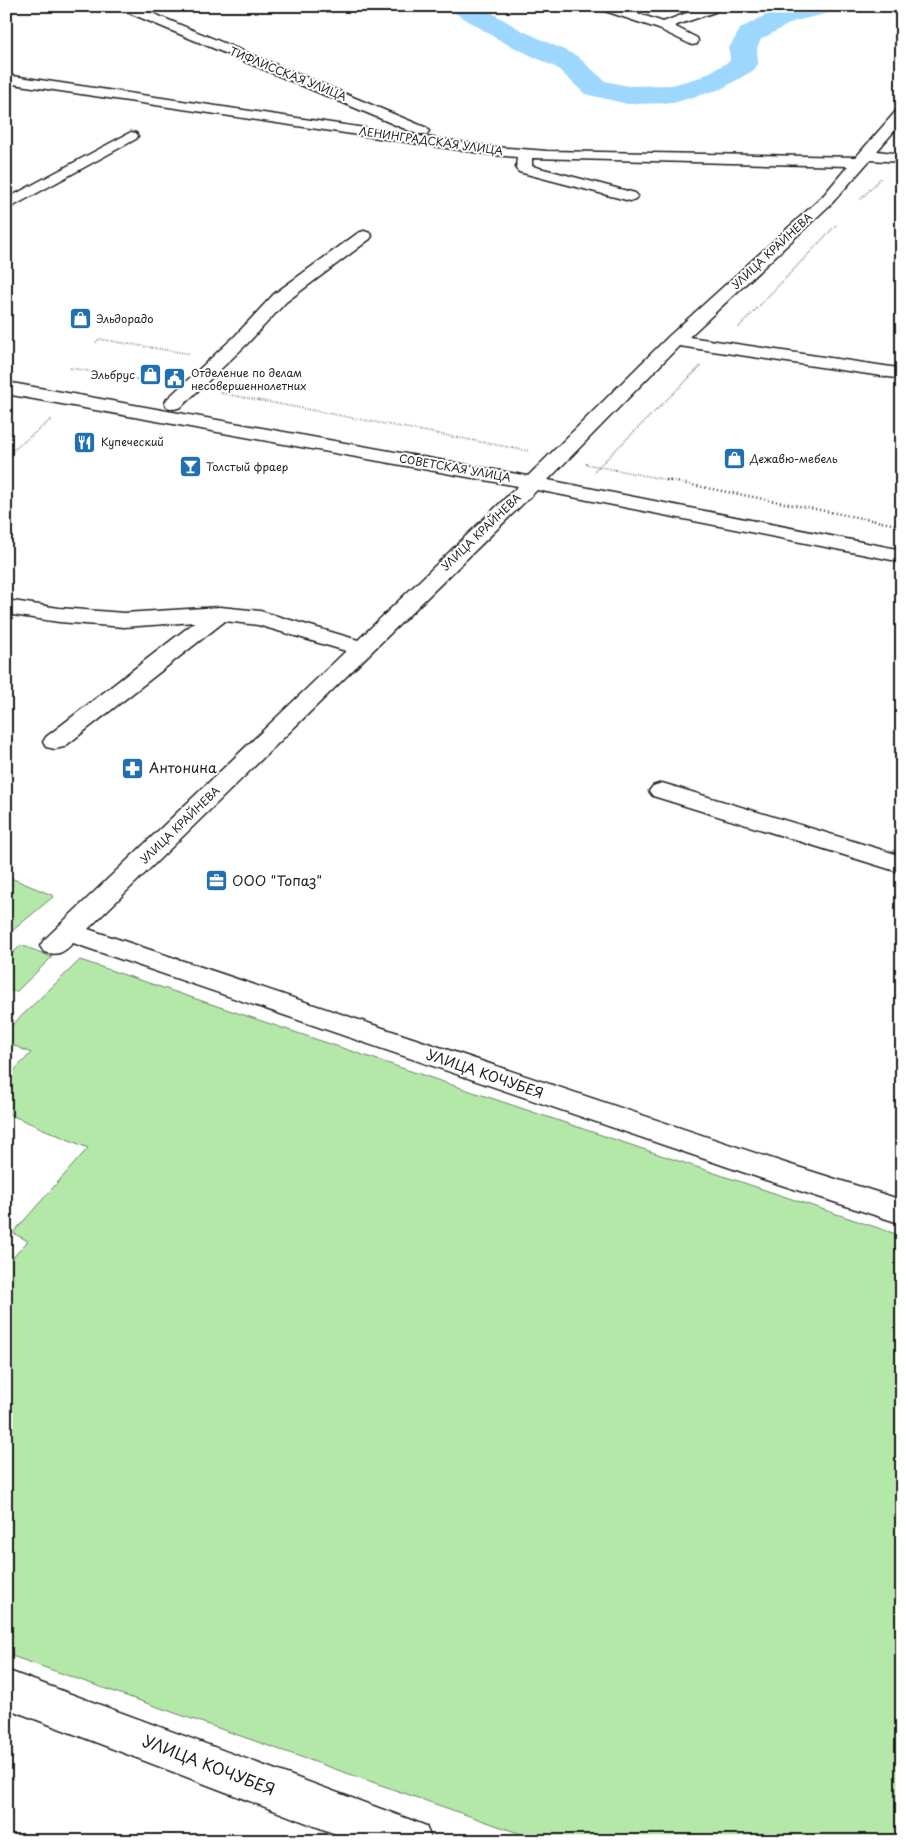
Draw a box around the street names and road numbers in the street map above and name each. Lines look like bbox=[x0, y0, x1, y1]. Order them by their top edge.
street label: ТИФЛИССКАЯ УЛИЦА bbox=[227, 42, 350, 105]
street label: ЛЕНИНГРАДСКАЯ УЛИЦА bbox=[358, 122, 505, 159]
street label: УЛИЦА КРАЙНЕВА bbox=[727, 209, 816, 293]
street label: СОВЕТСКАЯ УЛИЦА bbox=[398, 449, 513, 486]
street label: УЛИЦА КРАЙНЕВА bbox=[437, 489, 524, 574]
street label: УЛИЦА КРАЙНЕВА bbox=[136, 782, 223, 867]
street label: УЛИЦА КОЧУБЕЯ bbox=[424, 1044, 546, 1103]
street label: УЛИЦА КОЧУБЕЯ bbox=[140, 1728, 279, 1800]

